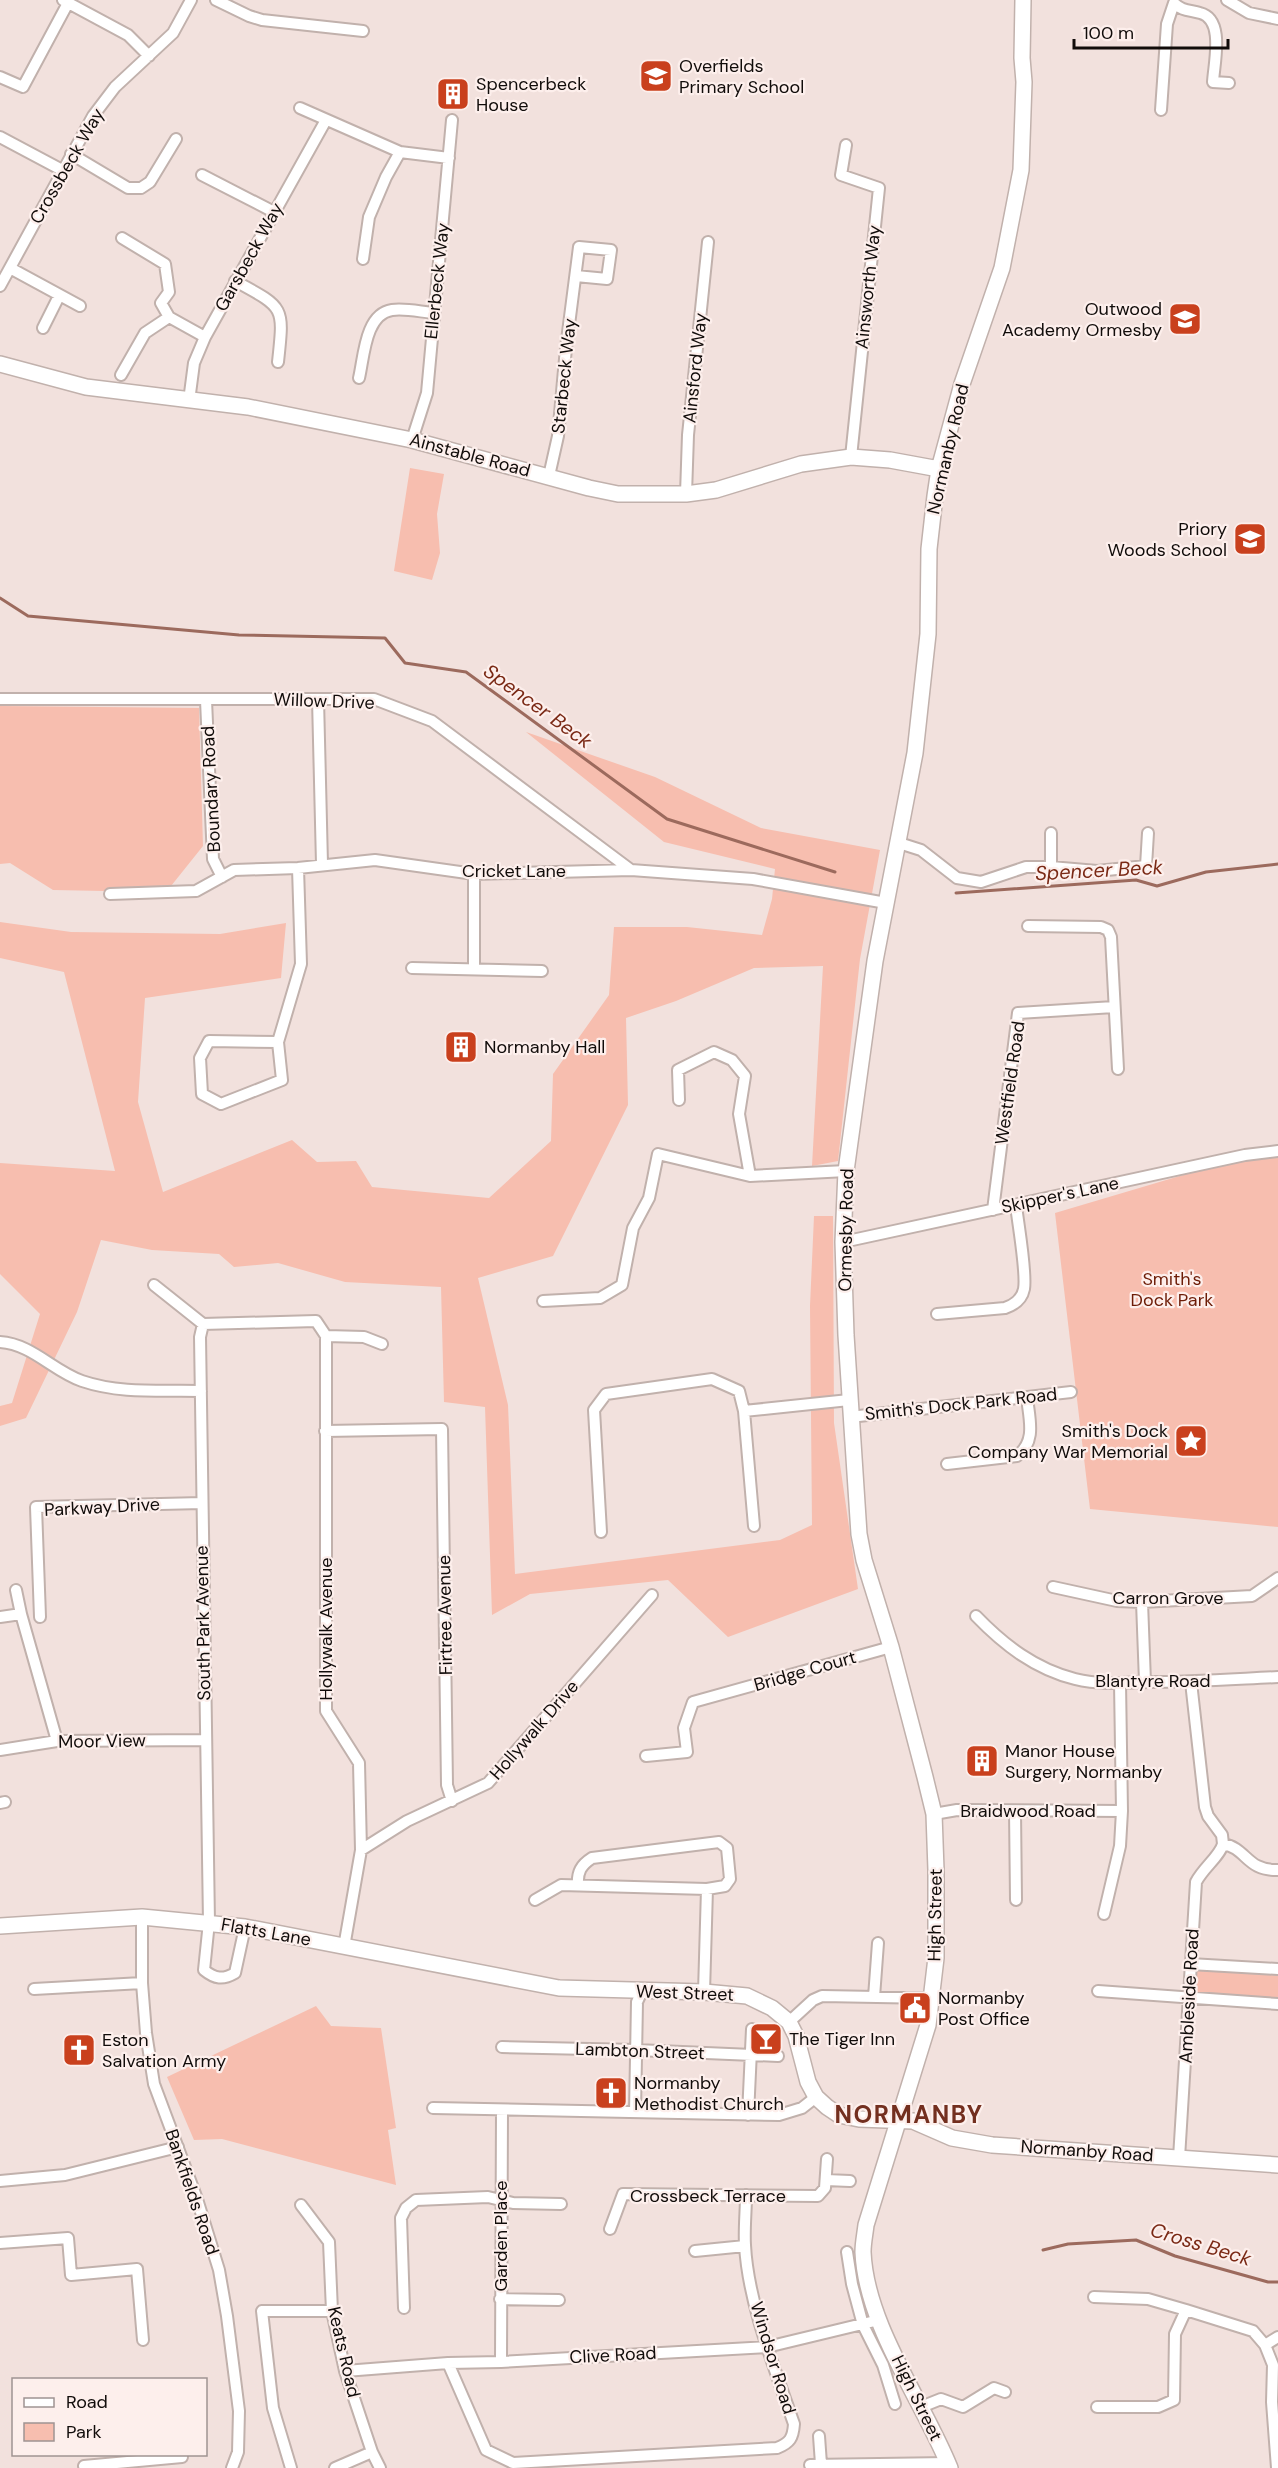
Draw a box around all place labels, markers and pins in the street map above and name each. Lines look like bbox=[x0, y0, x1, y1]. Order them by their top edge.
place label: Overfields Primary School bbox=[679, 54, 804, 99]
school or university icon: Overfields Primary School bbox=[638, 58, 674, 94]
place label: Spencerbeck House bbox=[476, 72, 586, 117]
building icon: Spencerbeck House bbox=[435, 76, 471, 112]
place label: Outwood Academy Ormesby bbox=[1002, 297, 1162, 342]
school or university icon: Outwood Academy Ormesby bbox=[1167, 301, 1203, 337]
place label: Priory Woods School bbox=[1108, 517, 1227, 562]
school or university icon: Priory Woods School bbox=[1232, 521, 1268, 557]
building icon: Normanby Hall bbox=[443, 1029, 479, 1065]
place label: Normanby Hall bbox=[484, 1035, 605, 1059]
place label: Smith's Dock Company War Memorial bbox=[968, 1419, 1168, 1464]
place icon: Smith's Dock Company War Memorial bbox=[1173, 1423, 1209, 1459]
place label: Manor House Surgery, Normanby bbox=[1005, 1739, 1162, 1784]
building icon: Manor House Surgery, Normanby bbox=[964, 1743, 1000, 1779]
place label: Normanby Post Office bbox=[938, 1986, 1030, 2031]
public building icon: Normanby Post Office bbox=[897, 1990, 933, 2026]
bar icon: The Tiger Inn bbox=[748, 2021, 784, 2057]
place label: The Tiger Inn bbox=[789, 2027, 895, 2051]
place label: Eston Salvation Army bbox=[102, 2028, 226, 2073]
church icon: Eston Salvation Army bbox=[61, 2032, 97, 2068]
place label: Normanby Methodist Church bbox=[634, 2071, 784, 2116]
church icon: Normanby Methodist Church bbox=[593, 2075, 629, 2111]

